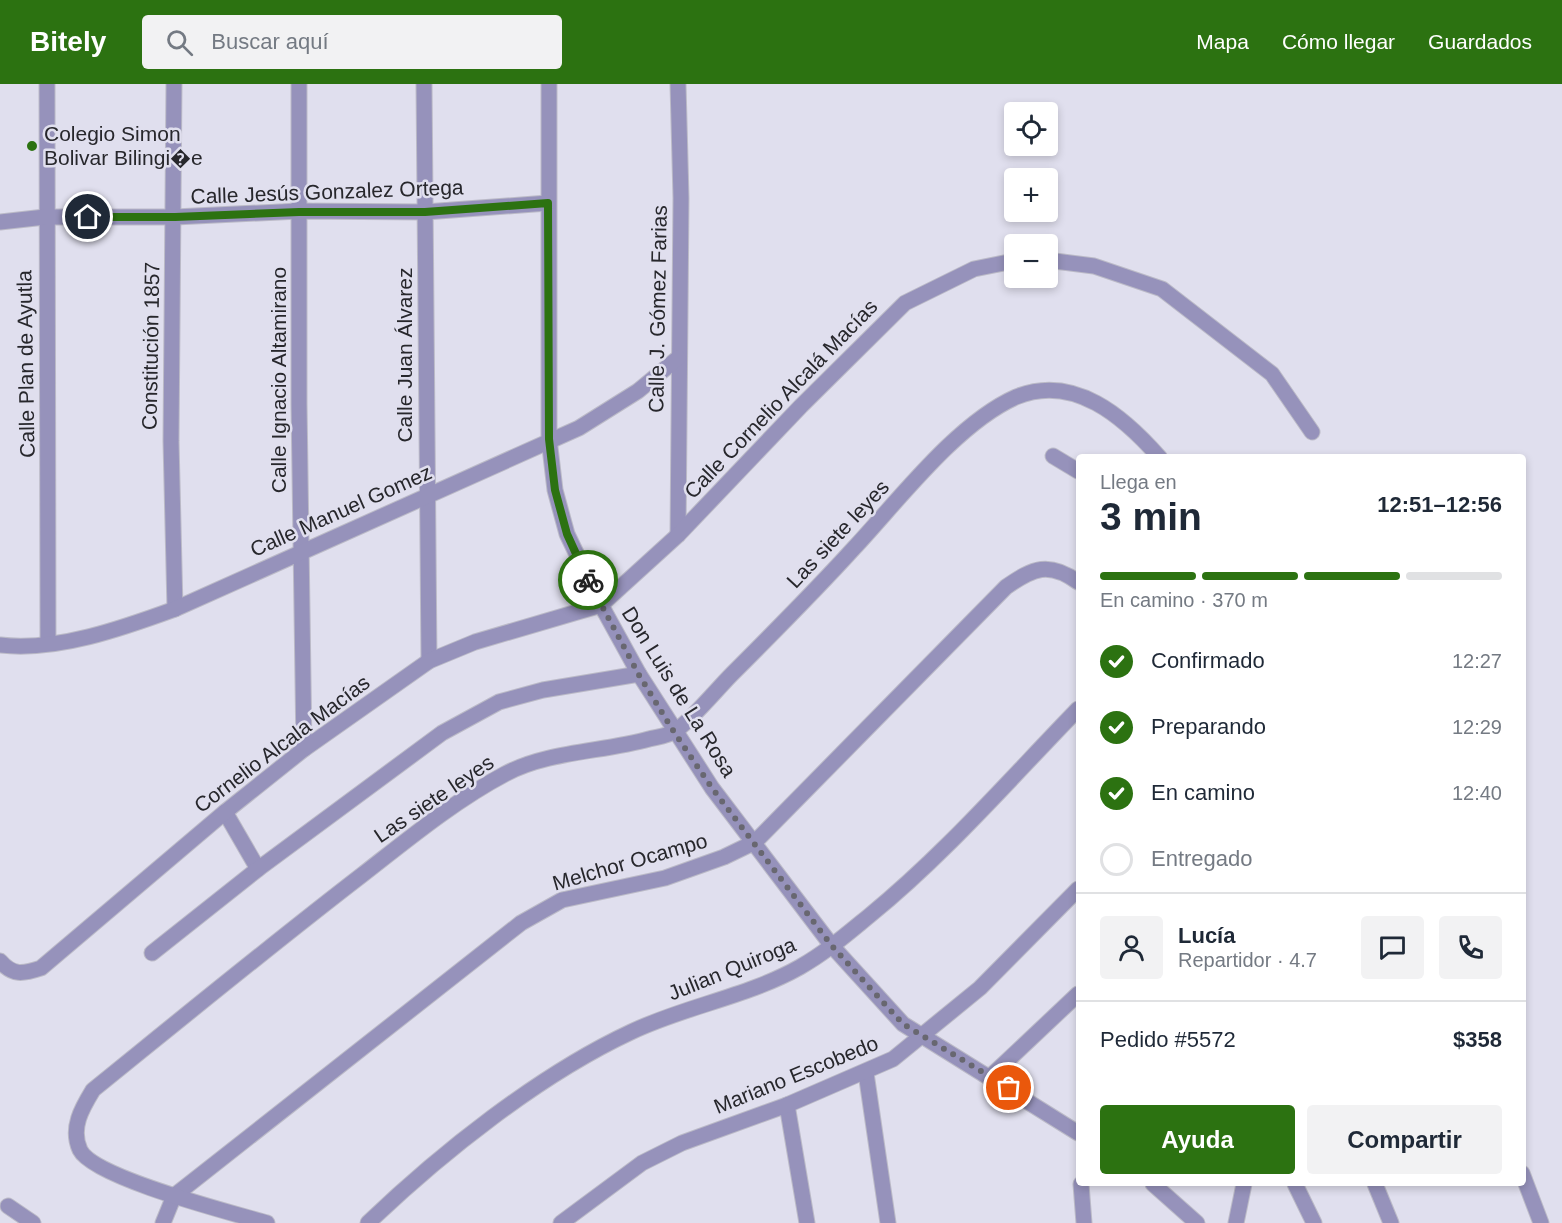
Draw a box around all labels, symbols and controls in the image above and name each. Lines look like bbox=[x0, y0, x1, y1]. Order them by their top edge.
search box bbox=[142, 15, 562, 69]
text: Bitely bbox=[30, 26, 106, 57]
icon: search bbox=[163, 26, 196, 59]
text: Buscar aquí bbox=[211, 29, 329, 54]
text: Mapa bbox=[1196, 30, 1249, 53]
text: Cómo llegar bbox=[1282, 30, 1395, 53]
text: Guardados bbox=[1428, 30, 1532, 53]
map controls bbox=[1004, 102, 1058, 288]
button: locate bbox=[1004, 102, 1058, 156]
place label: Colegio Simon Bolivar Bilingi�e bbox=[44, 122, 203, 169]
marker: Colegio Simon Bolivar Bilingi�e bbox=[25, 139, 39, 153]
button: + bbox=[1004, 168, 1058, 222]
street label: Calle Jesús Gonzalez Ortega bbox=[190, 175, 464, 208]
pin bbox=[62, 191, 113, 242]
icon: home bbox=[71, 200, 104, 233]
street label: Calle J. Gómez Farias bbox=[644, 205, 671, 413]
button: − bbox=[1004, 234, 1058, 288]
street label: Constitución 1857 bbox=[138, 262, 163, 430]
street label: Calle Ignacio Altamirano bbox=[267, 267, 290, 493]
street label: Calle Juan Álvarez bbox=[393, 267, 416, 443]
street label: Calle Plan de Ayutla bbox=[12, 270, 39, 458]
street label: Calle Cornelio Alcalá Macías bbox=[680, 295, 882, 503]
street label: Calle Manuel Gomez bbox=[247, 460, 435, 561]
text: Llega en bbox=[1100, 471, 1177, 493]
street label: Las siete leyes bbox=[782, 475, 893, 592]
text: 12:51–12:56 bbox=[1377, 492, 1502, 517]
text: 3 min bbox=[1100, 495, 1202, 538]
courier bbox=[558, 550, 618, 610]
icon: bike bbox=[572, 564, 605, 597]
text: En camino · 370 m bbox=[1100, 589, 1268, 611]
street label: Don Luis de La Rosa bbox=[618, 602, 741, 781]
icon: check bbox=[1100, 645, 1133, 678]
text: Confirmado bbox=[1151, 648, 1265, 673]
text: 12:27 bbox=[1452, 650, 1502, 672]
street label: Cornelio Alcala Macías bbox=[189, 670, 374, 817]
icon: check bbox=[1100, 711, 1133, 744]
text: Preparando bbox=[1151, 714, 1266, 739]
text: 12:29 bbox=[1452, 716, 1502, 738]
street label: Las siete leyes bbox=[370, 750, 498, 847]
icon: check bbox=[1100, 777, 1133, 810]
text: En camino bbox=[1151, 780, 1255, 805]
text: 12:40 bbox=[1452, 782, 1502, 804]
street label: Melchor Ocampo bbox=[550, 828, 710, 895]
text: Entregado bbox=[1151, 846, 1253, 871]
button: person bbox=[1100, 916, 1163, 979]
button: chat bbox=[1361, 916, 1424, 979]
button: phone bbox=[1439, 916, 1502, 979]
text: Lucía bbox=[1178, 923, 1235, 948]
street label: Julian Quiroga bbox=[665, 932, 799, 1005]
text: Repartidor · 4.7 bbox=[1178, 949, 1317, 971]
text: Pedido #5572 bbox=[1100, 1027, 1236, 1052]
text: $358 bbox=[1453, 1027, 1502, 1052]
street label: Mariano Escobedo bbox=[710, 1031, 881, 1118]
pin bbox=[983, 1062, 1034, 1113]
icon: bag bbox=[992, 1071, 1025, 1104]
button: Ayuda bbox=[1100, 1105, 1295, 1174]
button: Compartir bbox=[1307, 1105, 1502, 1174]

